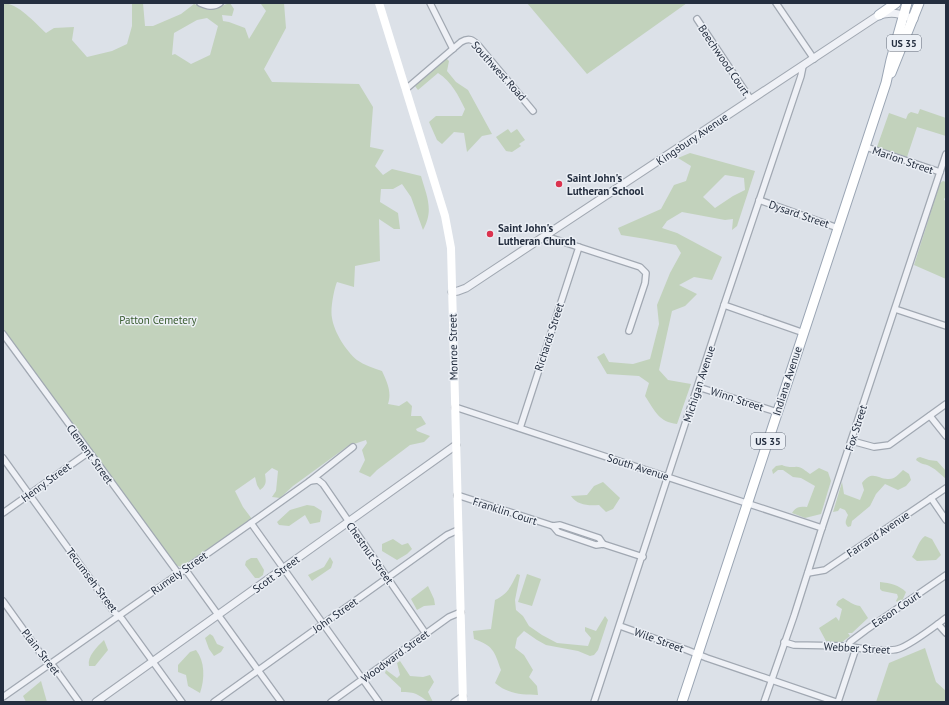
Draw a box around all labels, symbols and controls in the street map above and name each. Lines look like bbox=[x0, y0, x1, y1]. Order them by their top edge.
street label: Beechwood Court bbox=[695, 22, 753, 98]
road number: US 35 bbox=[887, 35, 921, 51]
street label: Southwest Road bbox=[469, 38, 530, 104]
street label: Kingsbury Avenue bbox=[653, 110, 731, 168]
street label: Marion Street bbox=[871, 143, 936, 177]
place label: Saint John's Lutheran School bbox=[567, 171, 644, 198]
marker: Saint John's Lutheran School bbox=[554, 179, 564, 189]
street label: Dysard Street bbox=[767, 197, 831, 231]
place label: Saint John's Lutheran Church bbox=[498, 221, 576, 248]
marker: Saint John's Lutheran Church bbox=[485, 229, 495, 239]
street label: Richards Street bbox=[531, 301, 567, 373]
park label: Patton Cemetery bbox=[119, 313, 198, 327]
street label: Monroe Street bbox=[445, 313, 461, 381]
street label: Michigan Avenue bbox=[680, 343, 718, 424]
street label: Indiana Avenue bbox=[769, 344, 805, 417]
street label: Winn Street bbox=[709, 384, 766, 414]
street label: Fox Street bbox=[842, 403, 870, 453]
street label: Clement Street bbox=[64, 421, 117, 487]
road number: US 35 bbox=[751, 433, 785, 449]
street label: South Avenue bbox=[605, 450, 671, 484]
street label: Henry Street bbox=[18, 459, 74, 505]
street label: Franklin Court bbox=[471, 494, 539, 528]
street label: Farrand Avenue bbox=[844, 508, 912, 560]
street label: Chestnut Street bbox=[343, 519, 397, 587]
street label: Tecumseh Street bbox=[63, 545, 121, 615]
street label: Rumely Street bbox=[148, 548, 210, 598]
street label: Scott Street bbox=[250, 552, 303, 596]
street label: Eason Court bbox=[869, 587, 923, 631]
street label: John Street bbox=[309, 594, 361, 636]
street label: Wile Street bbox=[632, 625, 686, 656]
street label: Plain Street bbox=[19, 626, 64, 678]
street label: Woodward Street bbox=[358, 626, 432, 685]
street label: Webber Street bbox=[823, 639, 891, 657]

